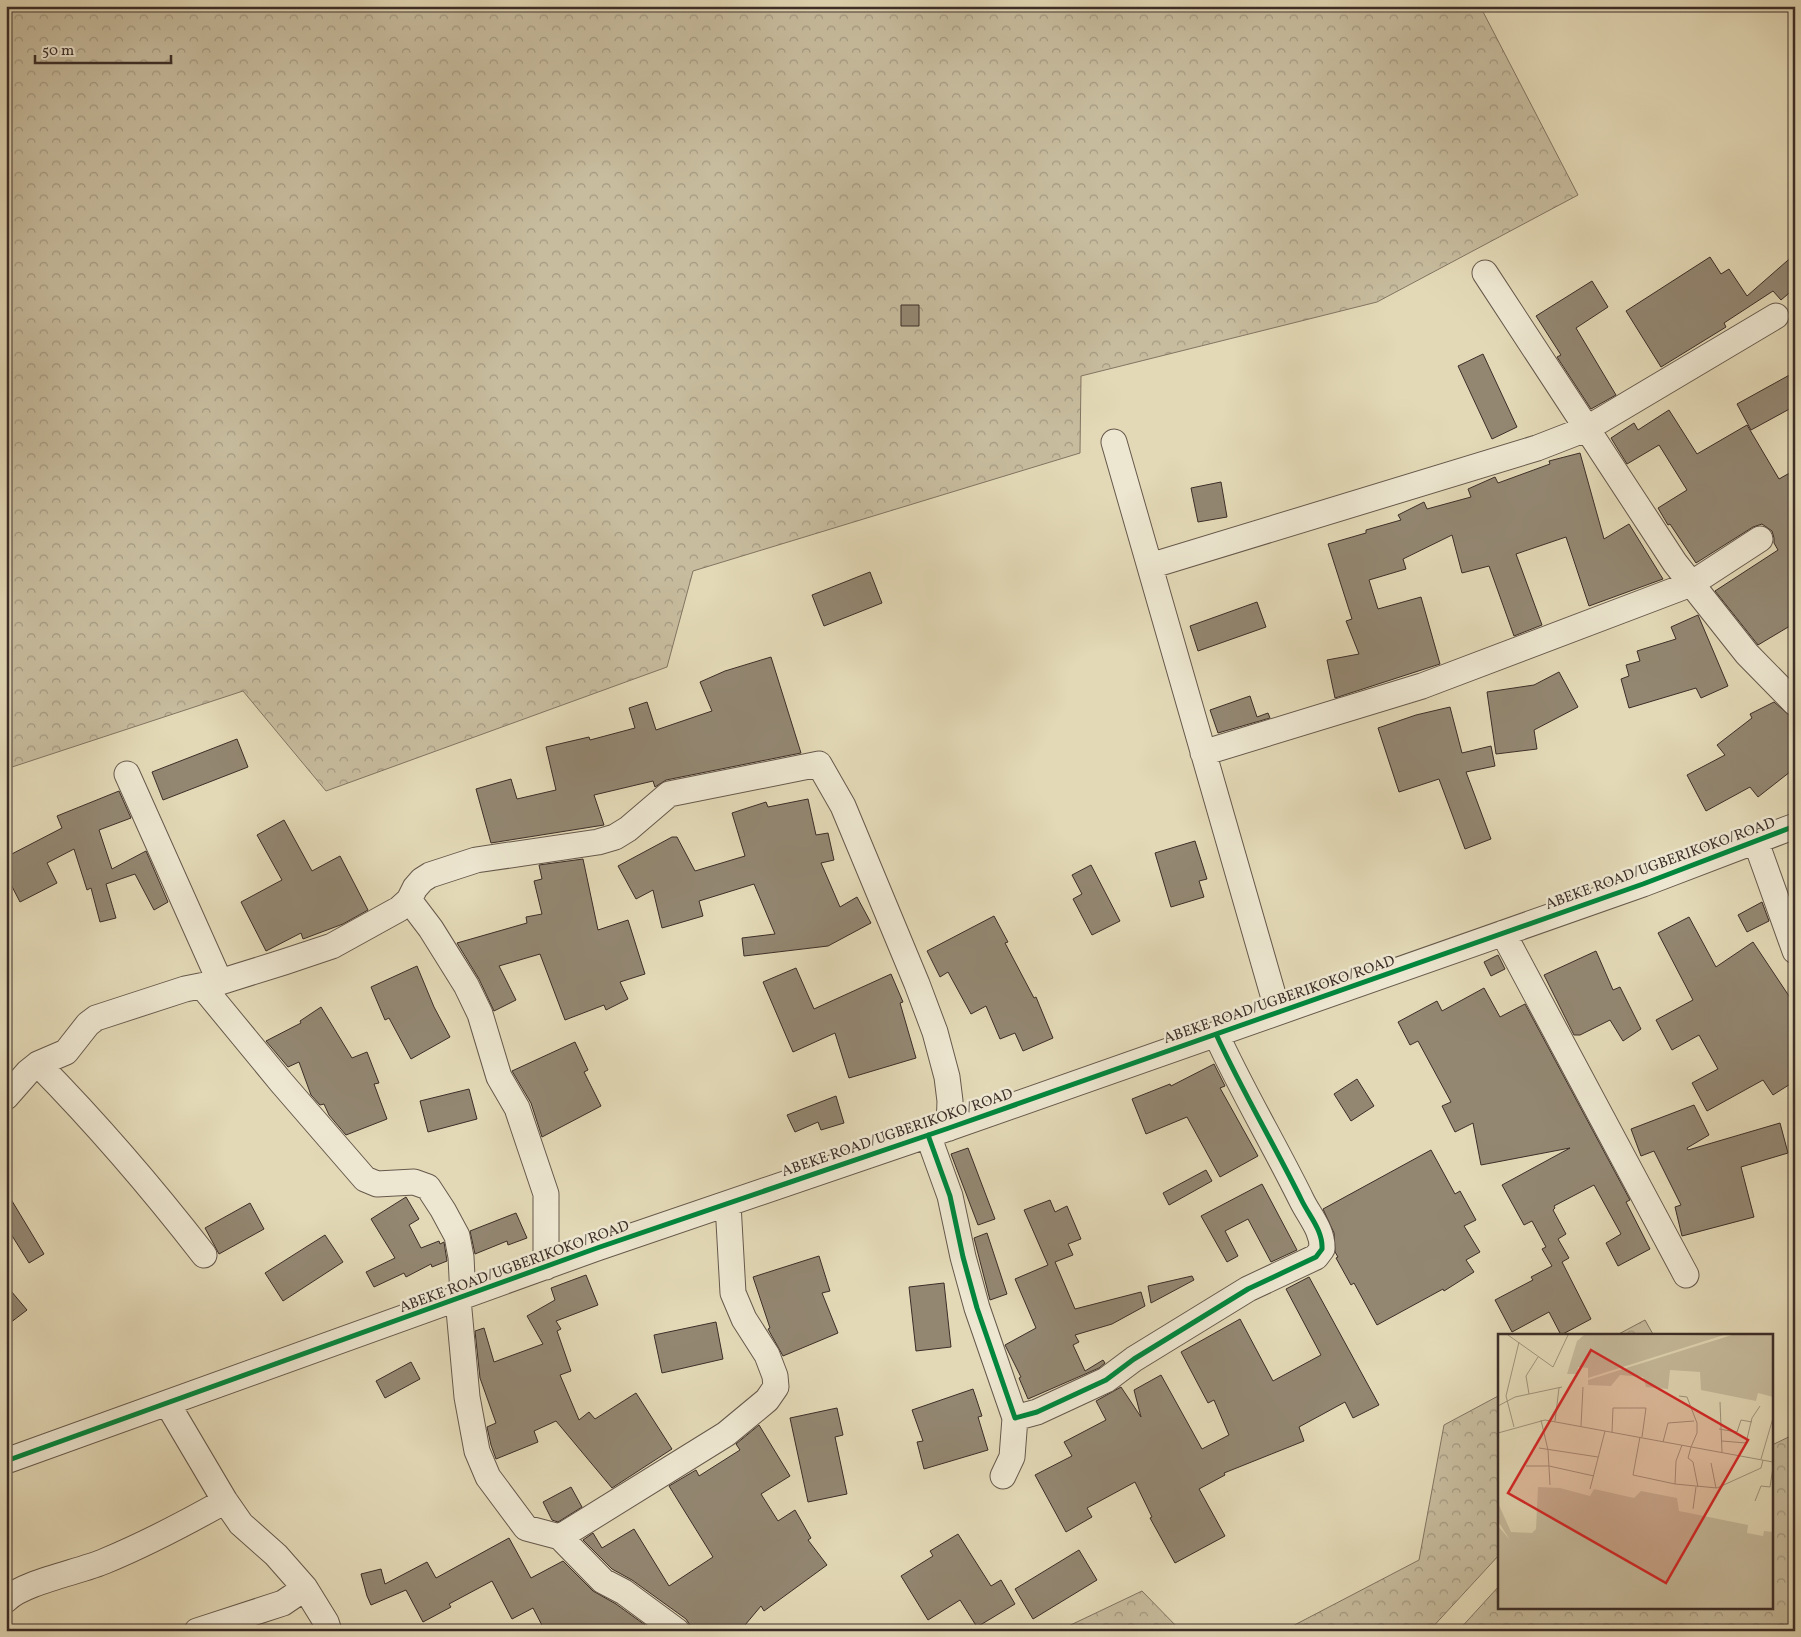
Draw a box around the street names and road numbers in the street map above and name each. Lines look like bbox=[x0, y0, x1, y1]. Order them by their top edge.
street label: ABEKE ROAD/UGBERIKOKO/ROAD bbox=[1543, 813, 1778, 916]
street label: ABEKE ROAD/UGBERIKOKO/ROAD bbox=[1161, 951, 1398, 1050]
street label: ABEKE ROAD/UGBERIKOKO/ROAD bbox=[779, 1084, 1016, 1183]
street label: ABEKE ROAD/UGBERIKOKO/ROAD bbox=[397, 1216, 632, 1319]

